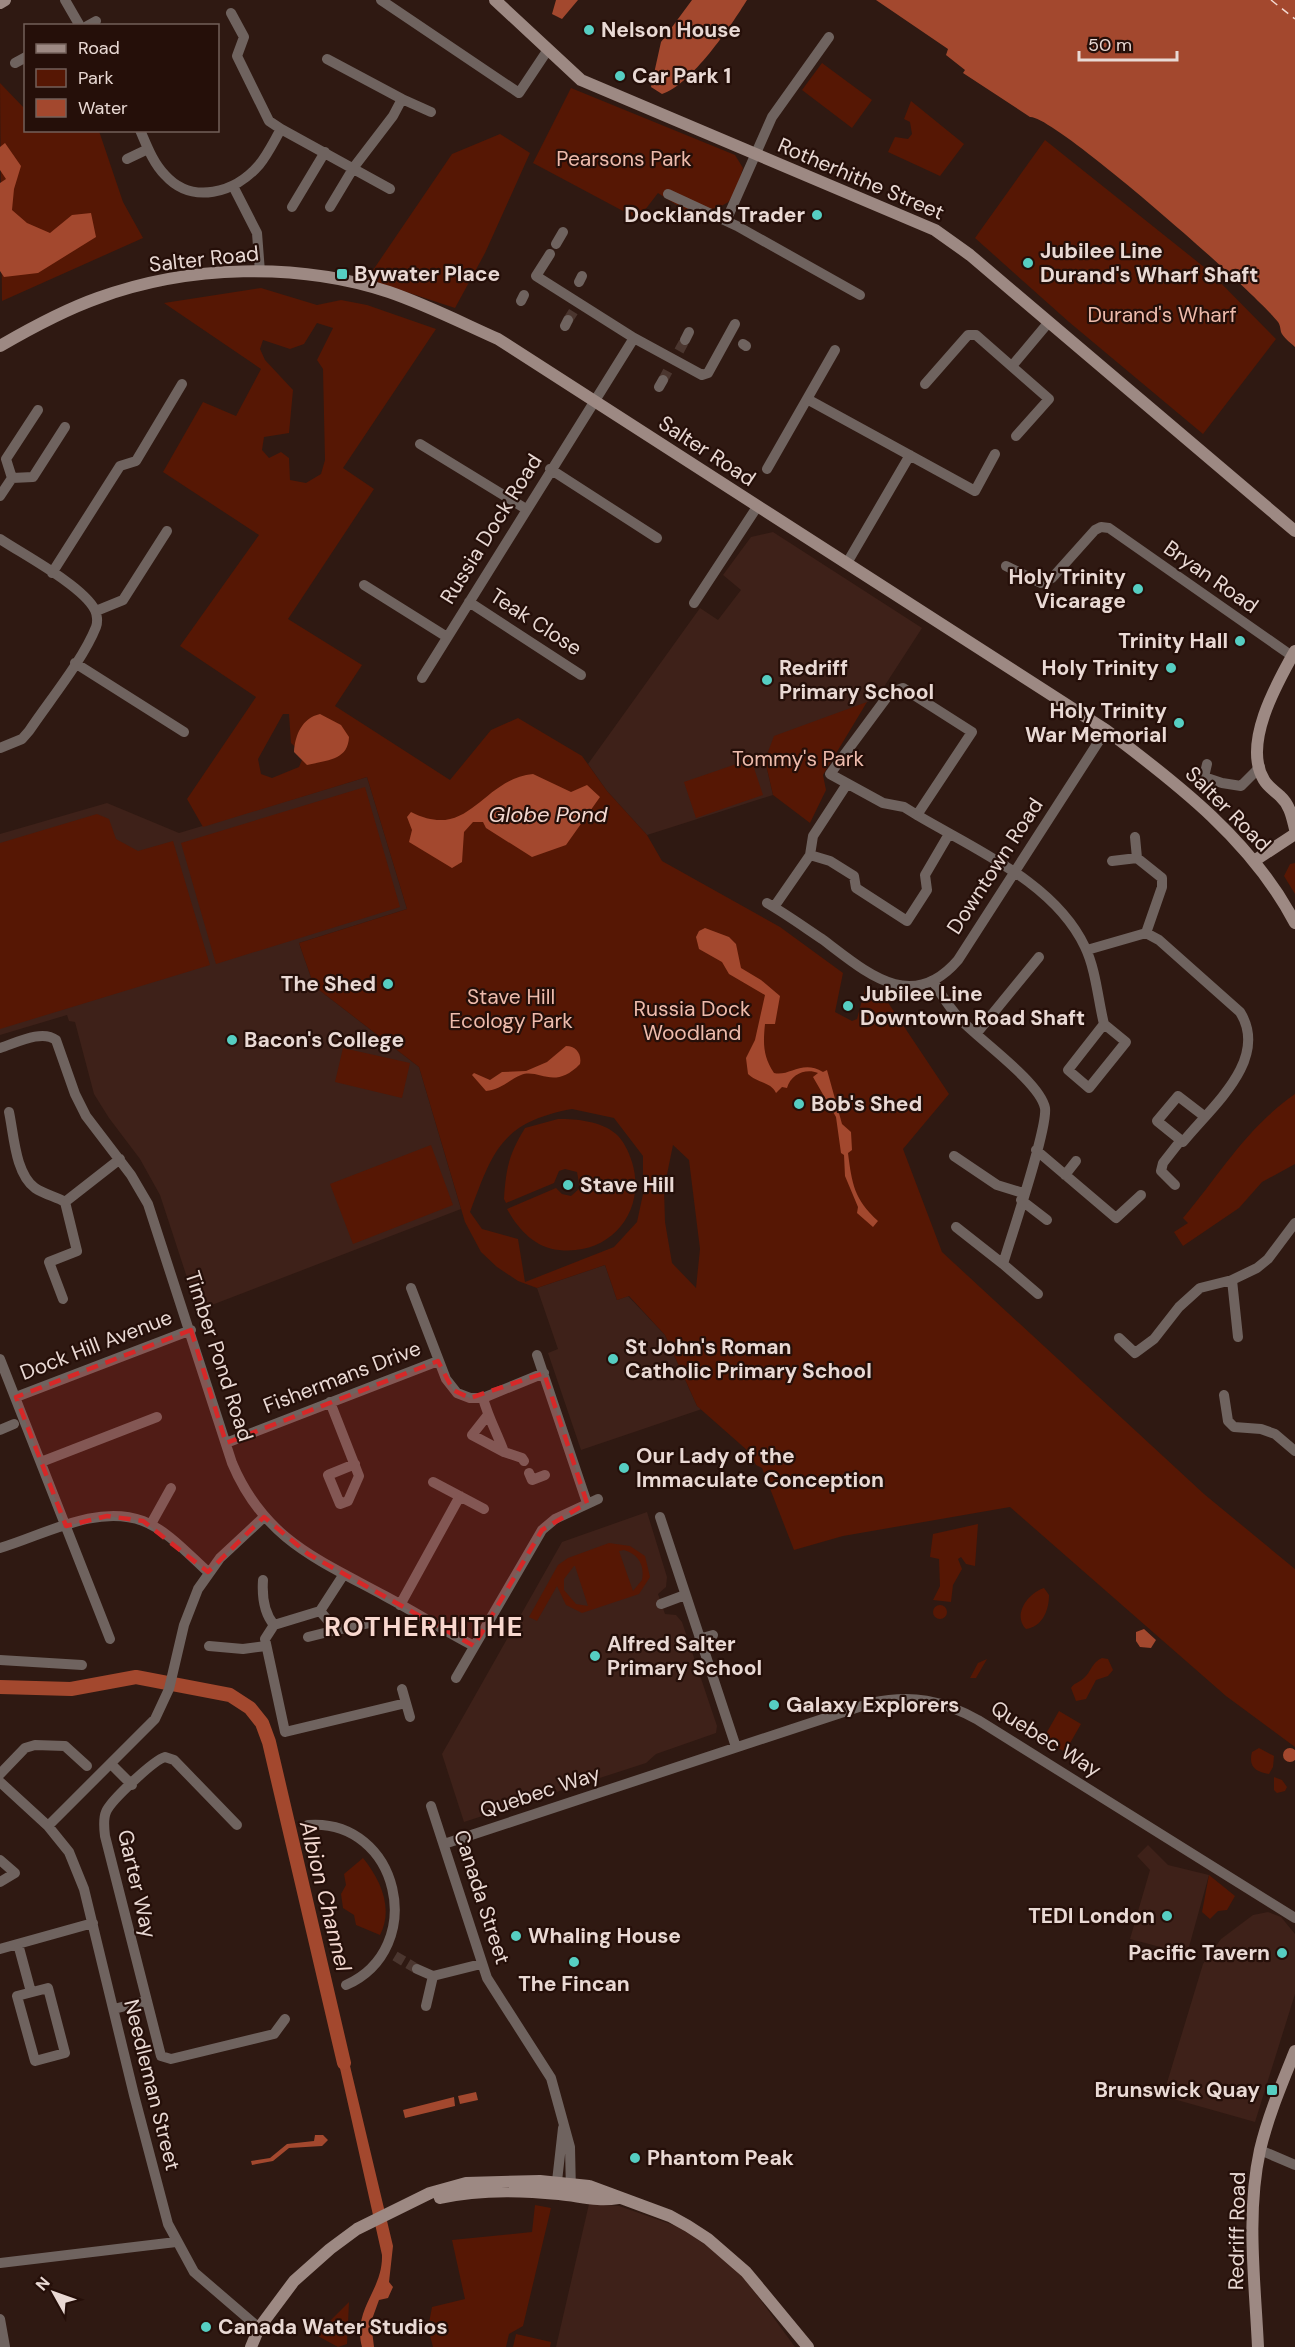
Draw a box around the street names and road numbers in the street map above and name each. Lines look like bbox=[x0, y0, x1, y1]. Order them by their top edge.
street label: Rotherhithe Street bbox=[773, 131, 949, 227]
street label: Salter Road bbox=[148, 239, 260, 279]
street label: Salter Road bbox=[653, 409, 761, 493]
street label: Russia Dock Road bbox=[434, 449, 548, 609]
street label: Bryan Road bbox=[1158, 534, 1264, 620]
street label: Teak Close bbox=[485, 582, 587, 662]
street label: Salter Road bbox=[1179, 760, 1277, 858]
street label: Downtown Road bbox=[940, 792, 1050, 940]
street label: Timber Pond Road bbox=[178, 1267, 260, 1445]
street label: Dock Hill Avenue bbox=[16, 1303, 176, 1387]
street label: Fishermans Drive bbox=[259, 1334, 425, 1420]
street label: Quebec Way bbox=[986, 1694, 1107, 1784]
street label: Quebec Way bbox=[476, 1759, 604, 1825]
street label: Canada Street bbox=[447, 1826, 517, 1968]
street label: Garter Way bbox=[111, 1827, 163, 1941]
street label: Needleman Street bbox=[117, 1996, 187, 2174]
street label: Redriff Road bbox=[1222, 2172, 1252, 2290]

